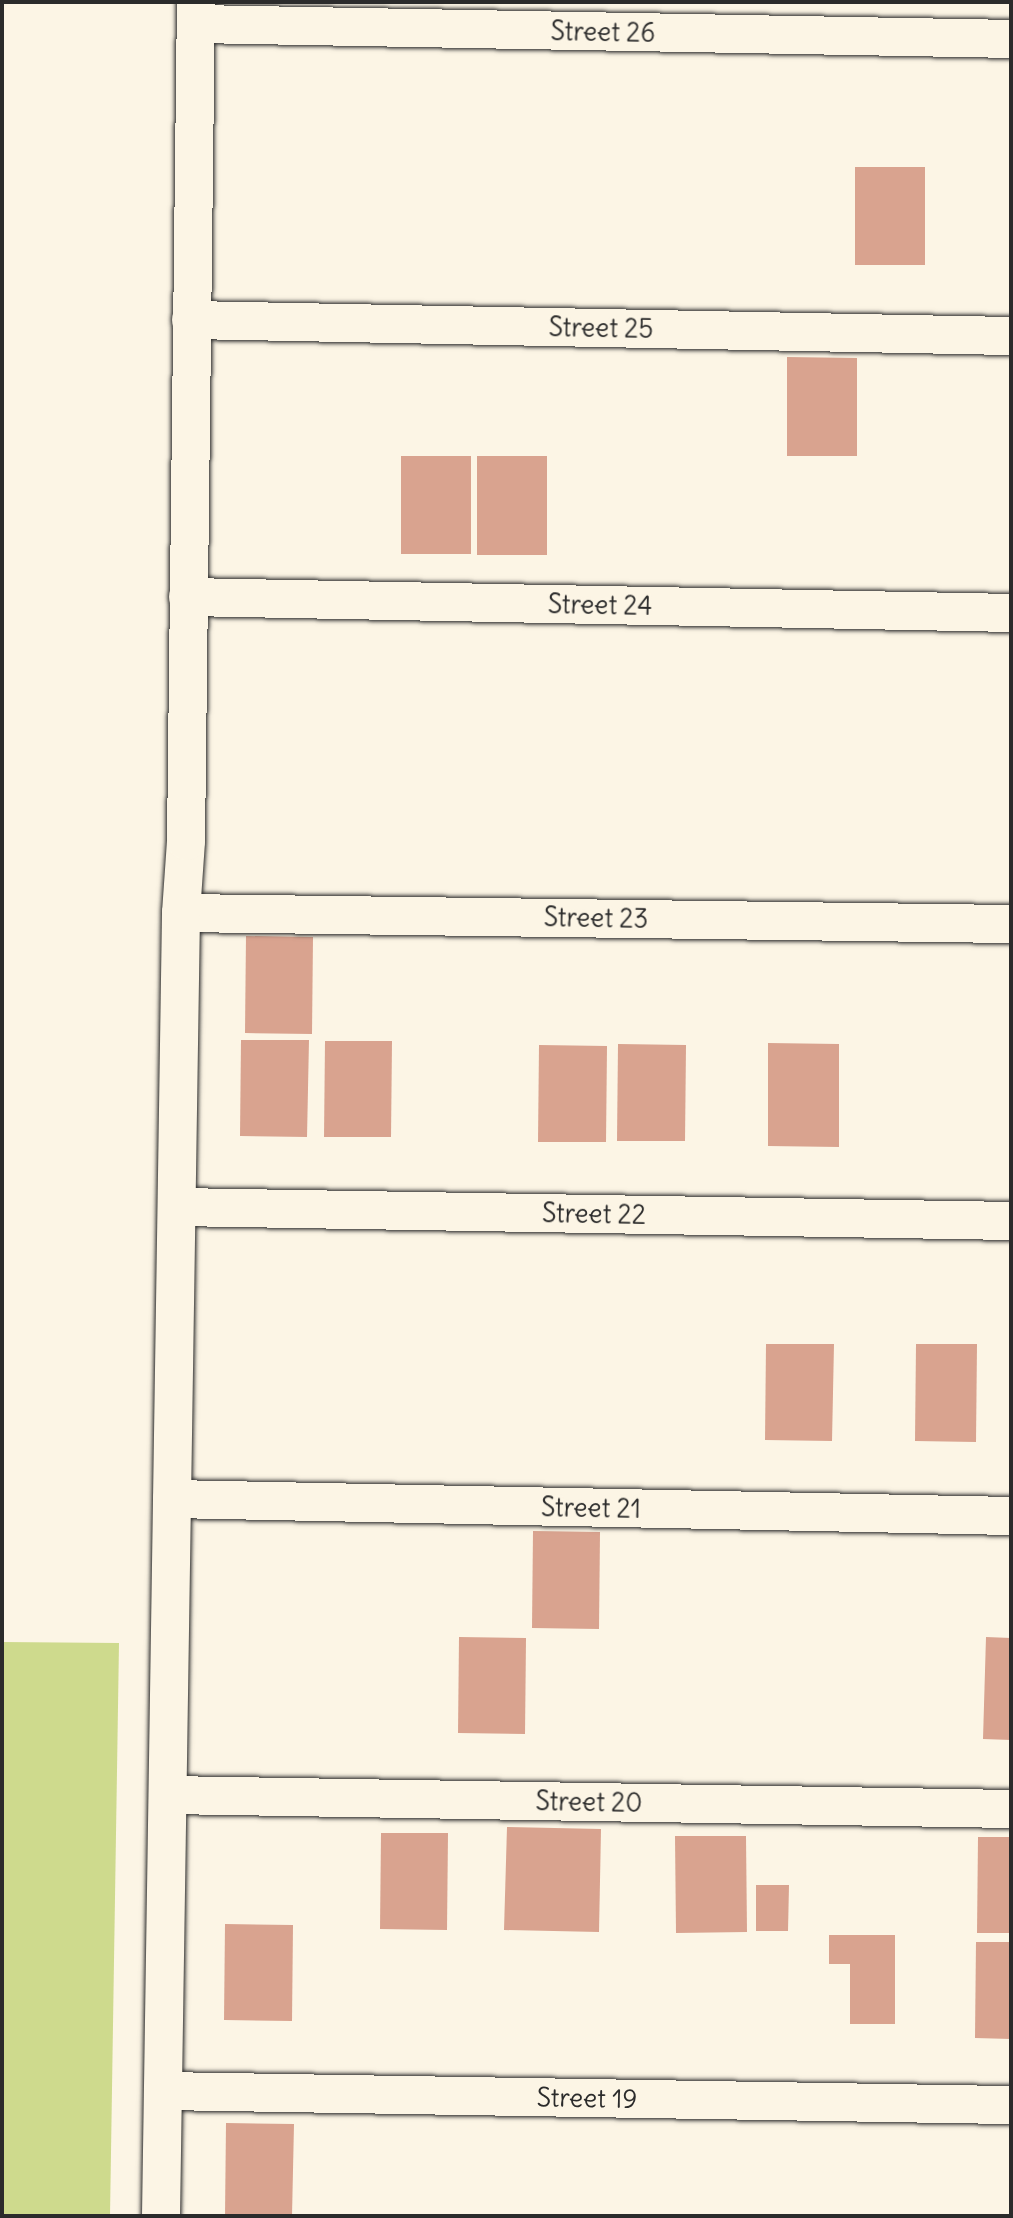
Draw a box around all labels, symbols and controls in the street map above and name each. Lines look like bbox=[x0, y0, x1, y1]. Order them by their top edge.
street label: Street 26 bbox=[550, 15, 656, 49]
street label: Street 25 bbox=[548, 311, 654, 345]
street label: Street 24 bbox=[548, 588, 652, 622]
street label: Street 23 bbox=[543, 901, 649, 935]
street label: Street 22 bbox=[542, 1197, 646, 1231]
street label: Street 21 bbox=[541, 1492, 641, 1524]
street label: Street 20 bbox=[535, 1785, 643, 1819]
street label: Street 19 bbox=[536, 2082, 638, 2114]

